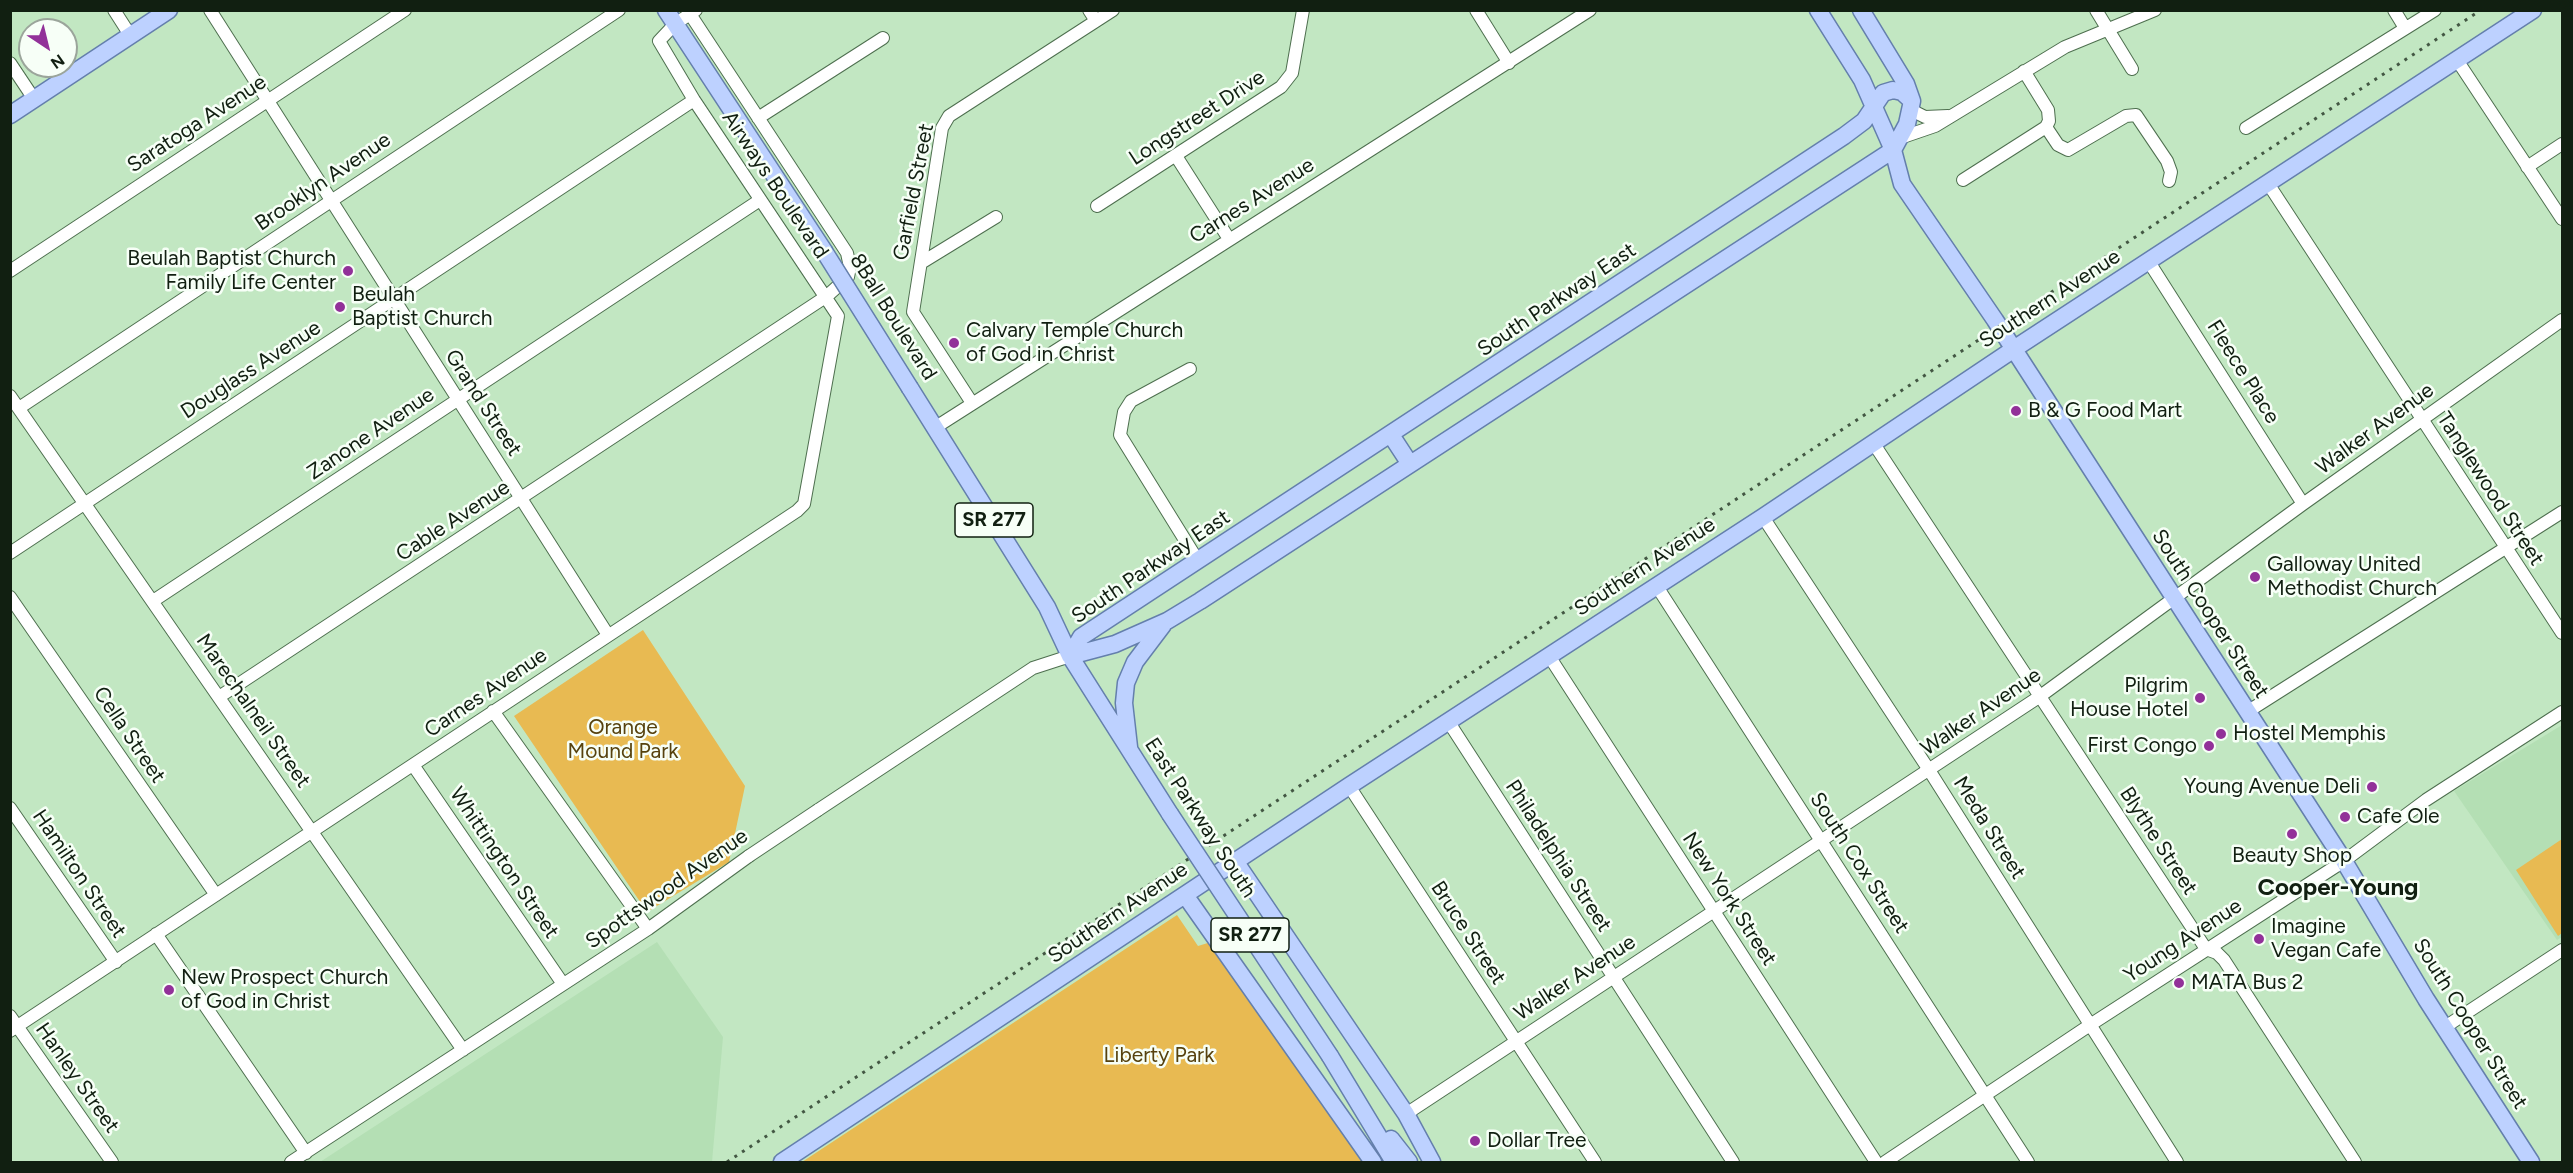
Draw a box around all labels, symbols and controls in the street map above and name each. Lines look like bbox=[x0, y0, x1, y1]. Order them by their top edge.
north arrow bbox=[18, 18, 78, 78]
text: N bbox=[47, 50, 68, 73]
street label: Longstreet Drive bbox=[1124, 65, 1270, 171]
street label: Saratoga Avenue bbox=[123, 70, 271, 178]
street label: Airways Boulevard bbox=[716, 107, 834, 263]
street label: Garfield Street bbox=[888, 121, 940, 263]
street label: Brooklyn Avenue bbox=[250, 127, 396, 237]
street label: Carnes Avenue bbox=[1185, 153, 1319, 249]
street label: South Parkway East bbox=[1473, 238, 1641, 362]
street label: Southern Avenue bbox=[1975, 244, 2125, 354]
place label: Beulah Baptist Church Family Life Center bbox=[127, 246, 336, 296]
street label: 8Ball Boulevard bbox=[844, 249, 942, 385]
marker: Beulah Baptist Church Family Life Center bbox=[341, 264, 355, 278]
place label: Beulah Baptist Church bbox=[352, 282, 492, 332]
marker: Beulah Baptist Church bbox=[333, 300, 347, 314]
street label: Douglass Avenue bbox=[176, 315, 326, 425]
street label: Fleece Place bbox=[2201, 316, 2285, 428]
place label: Calvary Temple Church of God in Christ bbox=[966, 318, 1183, 368]
marker: Calvary Temple Church of God in Christ bbox=[947, 336, 961, 350]
street label: Grand Street bbox=[439, 345, 527, 461]
street label: Walker Avenue bbox=[2311, 378, 2439, 480]
street label: Zanone Avenue bbox=[303, 382, 439, 486]
place label: B & G Food Mart bbox=[2028, 398, 2183, 424]
marker: B & G Food Mart bbox=[2009, 404, 2023, 418]
street label: Tanglewood Street bbox=[2431, 408, 2549, 570]
street label: Cable Avenue bbox=[391, 475, 515, 567]
road number: SR 277 bbox=[955, 503, 1033, 537]
street label: South Parkway East bbox=[1067, 505, 1235, 629]
street label: Southern Avenue bbox=[1570, 512, 1720, 622]
street label: South Cooper Street bbox=[2146, 525, 2274, 703]
place label: Galloway United Methodist Church bbox=[2267, 552, 2437, 602]
marker: Galloway United Methodist Church bbox=[2248, 570, 2262, 584]
street label: Marechalneil Street bbox=[190, 629, 316, 793]
street label: Carnes Avenue bbox=[420, 643, 552, 743]
street label: Walker Avenue bbox=[1916, 663, 2046, 761]
place label: Pilgrim House Hotel bbox=[2070, 673, 2188, 723]
street label: Cella Street bbox=[88, 682, 170, 788]
marker: Pilgrim House Hotel bbox=[2193, 691, 2207, 705]
park label: Orange Mound Park bbox=[568, 715, 678, 765]
place label: Hostel Memphis bbox=[2233, 721, 2386, 747]
marker: Hostel Memphis bbox=[2214, 727, 2228, 741]
street label: East Parkway South bbox=[1139, 733, 1261, 903]
place label: First Congo bbox=[2087, 733, 2197, 759]
marker: First Congo bbox=[2202, 739, 2216, 753]
street label: Meda Street bbox=[1948, 772, 2030, 884]
place label: Young Avenue Deli bbox=[2184, 774, 2360, 800]
street label: Philadelphia Street bbox=[1499, 775, 1617, 937]
marker: Young Avenue Deli bbox=[2365, 780, 2379, 794]
street label: Whittington Street bbox=[444, 782, 564, 944]
street label: Blythe Street bbox=[2114, 782, 2202, 900]
street label: South Cox Street bbox=[1804, 788, 1914, 938]
place label: Cafe Ole bbox=[2357, 804, 2440, 830]
street label: Hamilton Street bbox=[27, 805, 131, 943]
marker: Cafe Ole bbox=[2338, 810, 2352, 824]
street label: Spottswood Avenue bbox=[581, 824, 753, 954]
marker: Beauty Shop bbox=[2285, 827, 2299, 841]
street label: New York Street bbox=[1677, 828, 1781, 970]
place label: Beauty Shop bbox=[2232, 843, 2352, 869]
street label: Southern Avenue bbox=[1043, 857, 1193, 969]
district label: Cooper-Young bbox=[2258, 874, 2418, 902]
street label: Bruce Street bbox=[1425, 876, 1511, 990]
street label: Young Avenue bbox=[2119, 894, 2247, 988]
place label: Imagine Vegan Cafe bbox=[2271, 914, 2381, 964]
road number: SR 277 bbox=[1211, 918, 1289, 952]
street label: Walker Avenue bbox=[1510, 929, 1640, 1027]
marker: Imagine Vegan Cafe bbox=[2252, 932, 2266, 946]
street label: South Cooper Street bbox=[2407, 934, 2533, 1114]
place label: New Prospect Church of God in Christ bbox=[181, 965, 388, 1015]
place label: MATA Bus 2 bbox=[2191, 970, 2304, 996]
marker: MATA Bus 2 bbox=[2172, 976, 2186, 990]
marker: New Prospect Church of God in Christ bbox=[162, 983, 176, 997]
street label: Hanley Street bbox=[30, 1018, 124, 1138]
park label: Liberty Park bbox=[1104, 1043, 1214, 1069]
place label: Dollar Tree bbox=[1487, 1128, 1587, 1154]
marker: Dollar Tree bbox=[1468, 1134, 1482, 1148]

